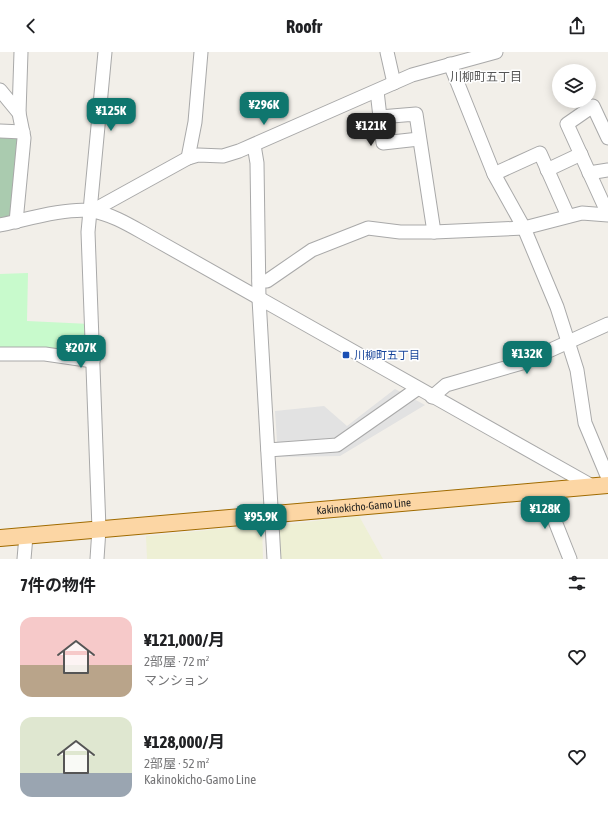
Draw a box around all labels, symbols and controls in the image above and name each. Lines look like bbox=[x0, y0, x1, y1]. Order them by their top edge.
icon: back bbox=[20, 15, 42, 37]
icon: share bbox=[566, 15, 588, 37]
text: Roofr bbox=[286, 16, 322, 37]
map controls bbox=[552, 64, 596, 108]
button: layers bbox=[552, 64, 596, 108]
district label: 川柳町五丁目 bbox=[450, 70, 522, 84]
pin: ¥296K bbox=[236, 92, 292, 126]
text: ¥296K bbox=[249, 97, 279, 112]
pin: ¥125K bbox=[83, 98, 139, 132]
text: ¥125K bbox=[96, 103, 126, 118]
pin: ¥121K bbox=[343, 113, 399, 147]
text: ¥121K bbox=[356, 118, 386, 133]
pin: ¥207K bbox=[53, 335, 109, 369]
text: ¥207K bbox=[66, 340, 96, 355]
pin: ¥132K bbox=[499, 341, 555, 375]
text: ¥132K bbox=[512, 346, 542, 361]
place label: 川柳町五丁目 bbox=[354, 349, 420, 361]
marker: 川柳町五丁目 bbox=[341, 350, 351, 360]
street label: Kakinokicho-Gamo Line bbox=[316, 496, 411, 516]
pin: ¥128K bbox=[517, 496, 573, 530]
text: ¥128K bbox=[530, 501, 560, 516]
pin: ¥95.9K bbox=[228, 504, 294, 538]
text: ¥95.9K bbox=[245, 509, 277, 524]
icon: filters bbox=[566, 572, 588, 594]
text: 7件の物件 bbox=[20, 575, 96, 595]
text: ¥121,000/月 bbox=[144, 630, 225, 650]
icon: home bbox=[52, 633, 100, 681]
icon: heart bbox=[566, 646, 588, 668]
text: 2部屋 · 72 m² bbox=[144, 654, 209, 669]
text: マンション bbox=[144, 673, 209, 688]
text: ¥128,000/月 bbox=[144, 732, 225, 752]
icon: home bbox=[52, 733, 100, 781]
icon: heart bbox=[566, 746, 588, 768]
text: 2部屋 · 52 m² bbox=[144, 756, 209, 771]
text: Kakinokicho-Gamo Line bbox=[144, 772, 256, 787]

